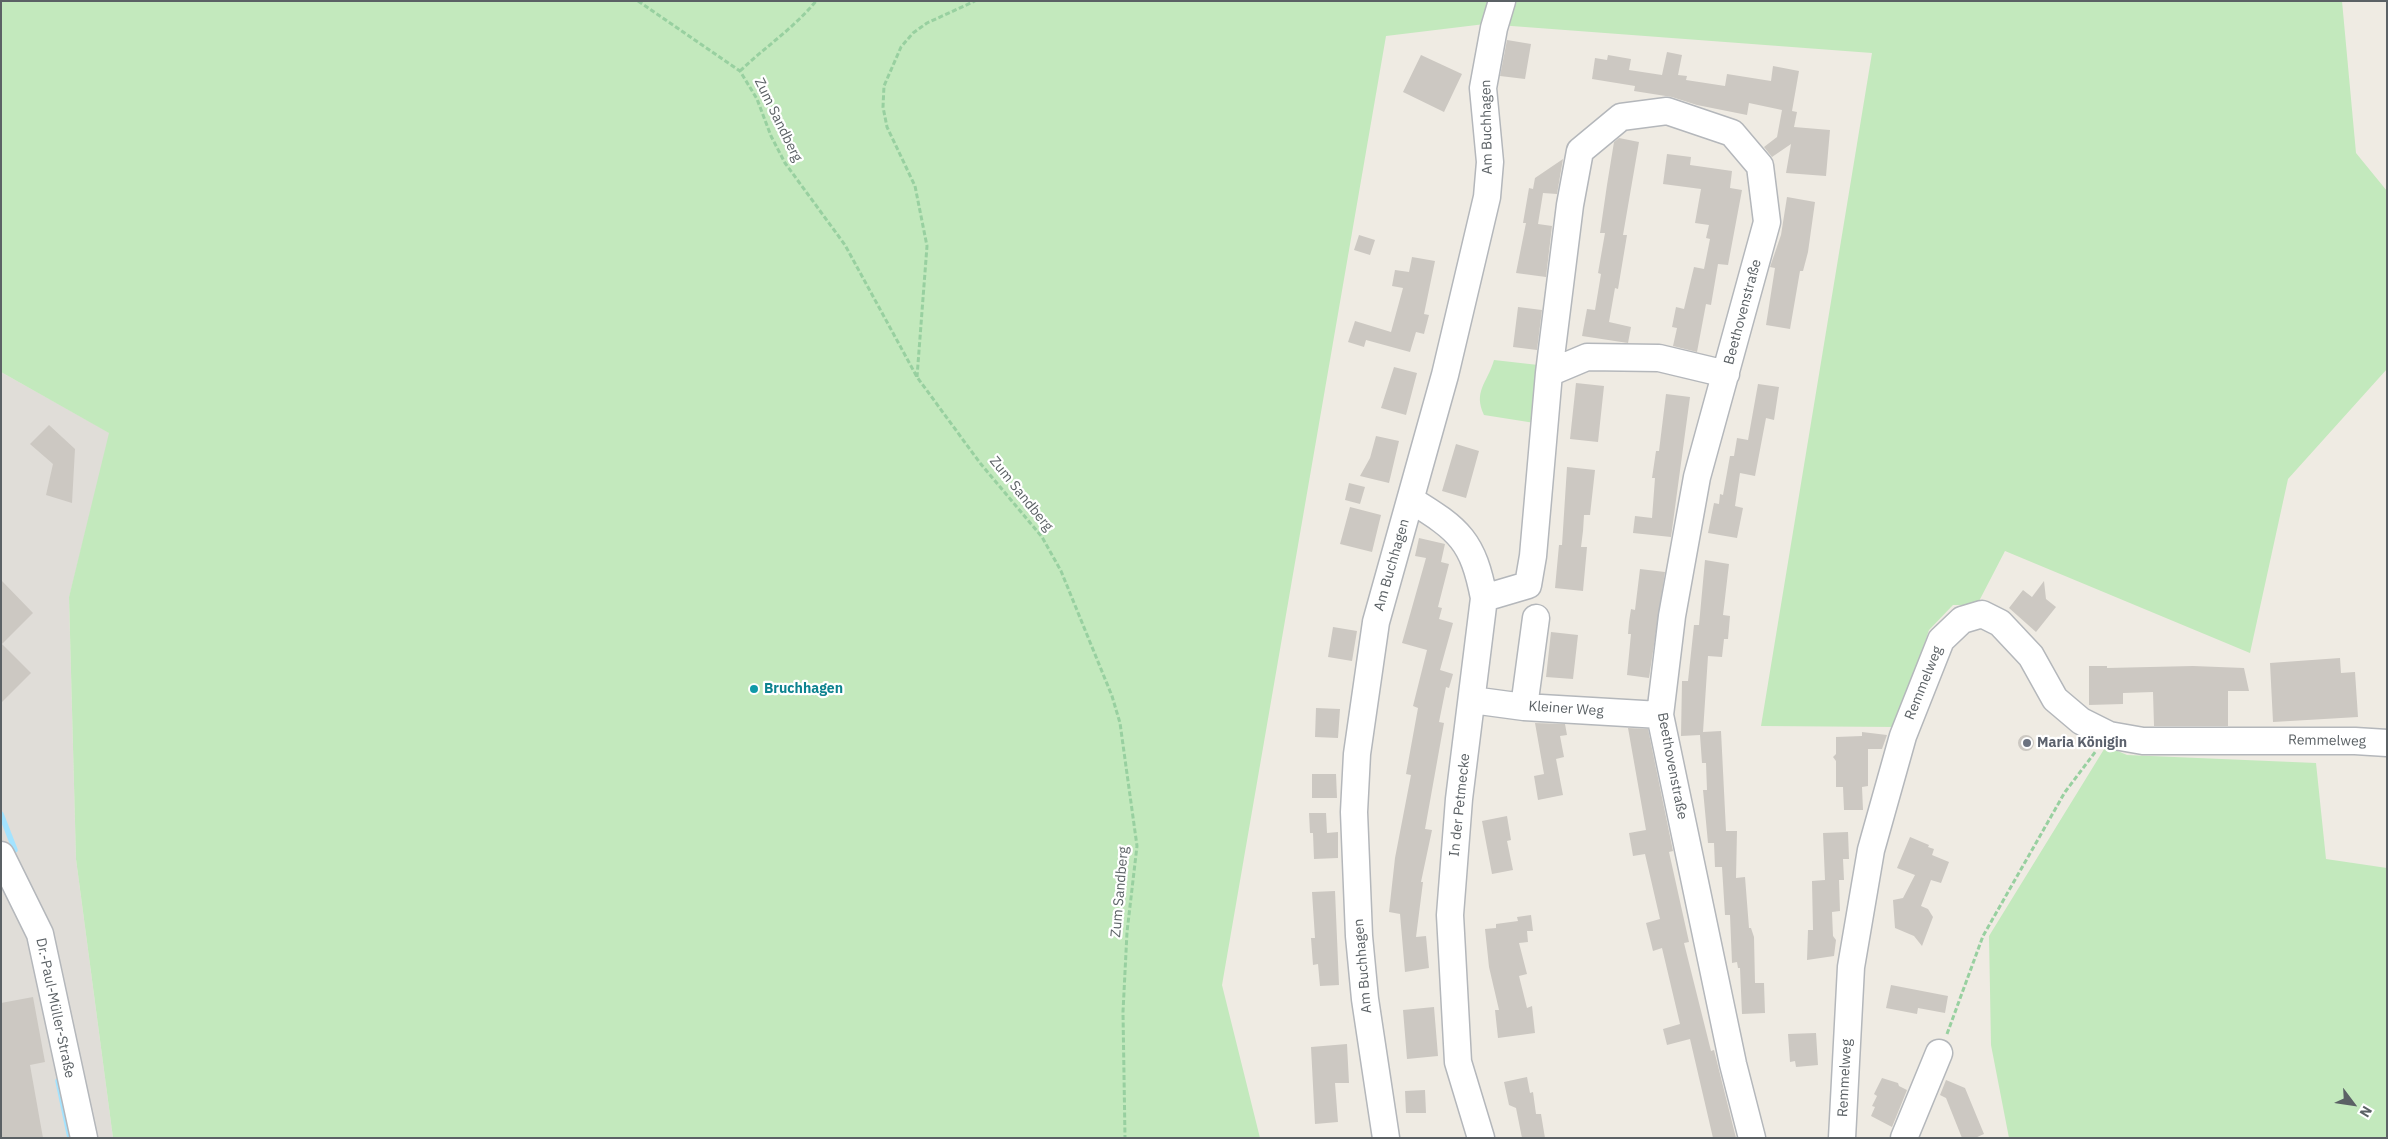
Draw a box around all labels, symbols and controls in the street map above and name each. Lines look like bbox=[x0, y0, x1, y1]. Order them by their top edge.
street label: Zum Sandberg bbox=[750, 75, 806, 165]
street label: Am Buchhagen bbox=[1478, 79, 1496, 175]
street label: Beethovenstraße bbox=[1721, 257, 1765, 367]
street label: Zum Sandberg bbox=[986, 453, 1056, 535]
street label: Am Buchhagen bbox=[1371, 517, 1413, 613]
street label: Remmelweg bbox=[1902, 644, 1946, 722]
place label: Bruchhagen bbox=[764, 681, 843, 697]
marker: Bruchhagen bbox=[748, 683, 760, 695]
street label: Kleiner Weg bbox=[1528, 698, 1604, 720]
street label: Beethovenstraße bbox=[1653, 711, 1691, 821]
street label: Remmelweg bbox=[2288, 732, 2366, 750]
place label: Maria Königin bbox=[2037, 735, 2127, 751]
marker: Maria Königin bbox=[2021, 737, 2033, 749]
street label: In der Petmecke bbox=[1446, 753, 1474, 857]
street label: Zum Sandberg bbox=[1108, 846, 1132, 938]
street label: Am Buchhagen bbox=[1350, 918, 1376, 1014]
street label: Dr.-Paul-Müller-Straße bbox=[32, 936, 78, 1080]
street label: Remmelweg bbox=[1835, 1039, 1855, 1117]
north arrow bbox=[2328, 1079, 2378, 1129]
text: N bbox=[2356, 1103, 2376, 1121]

